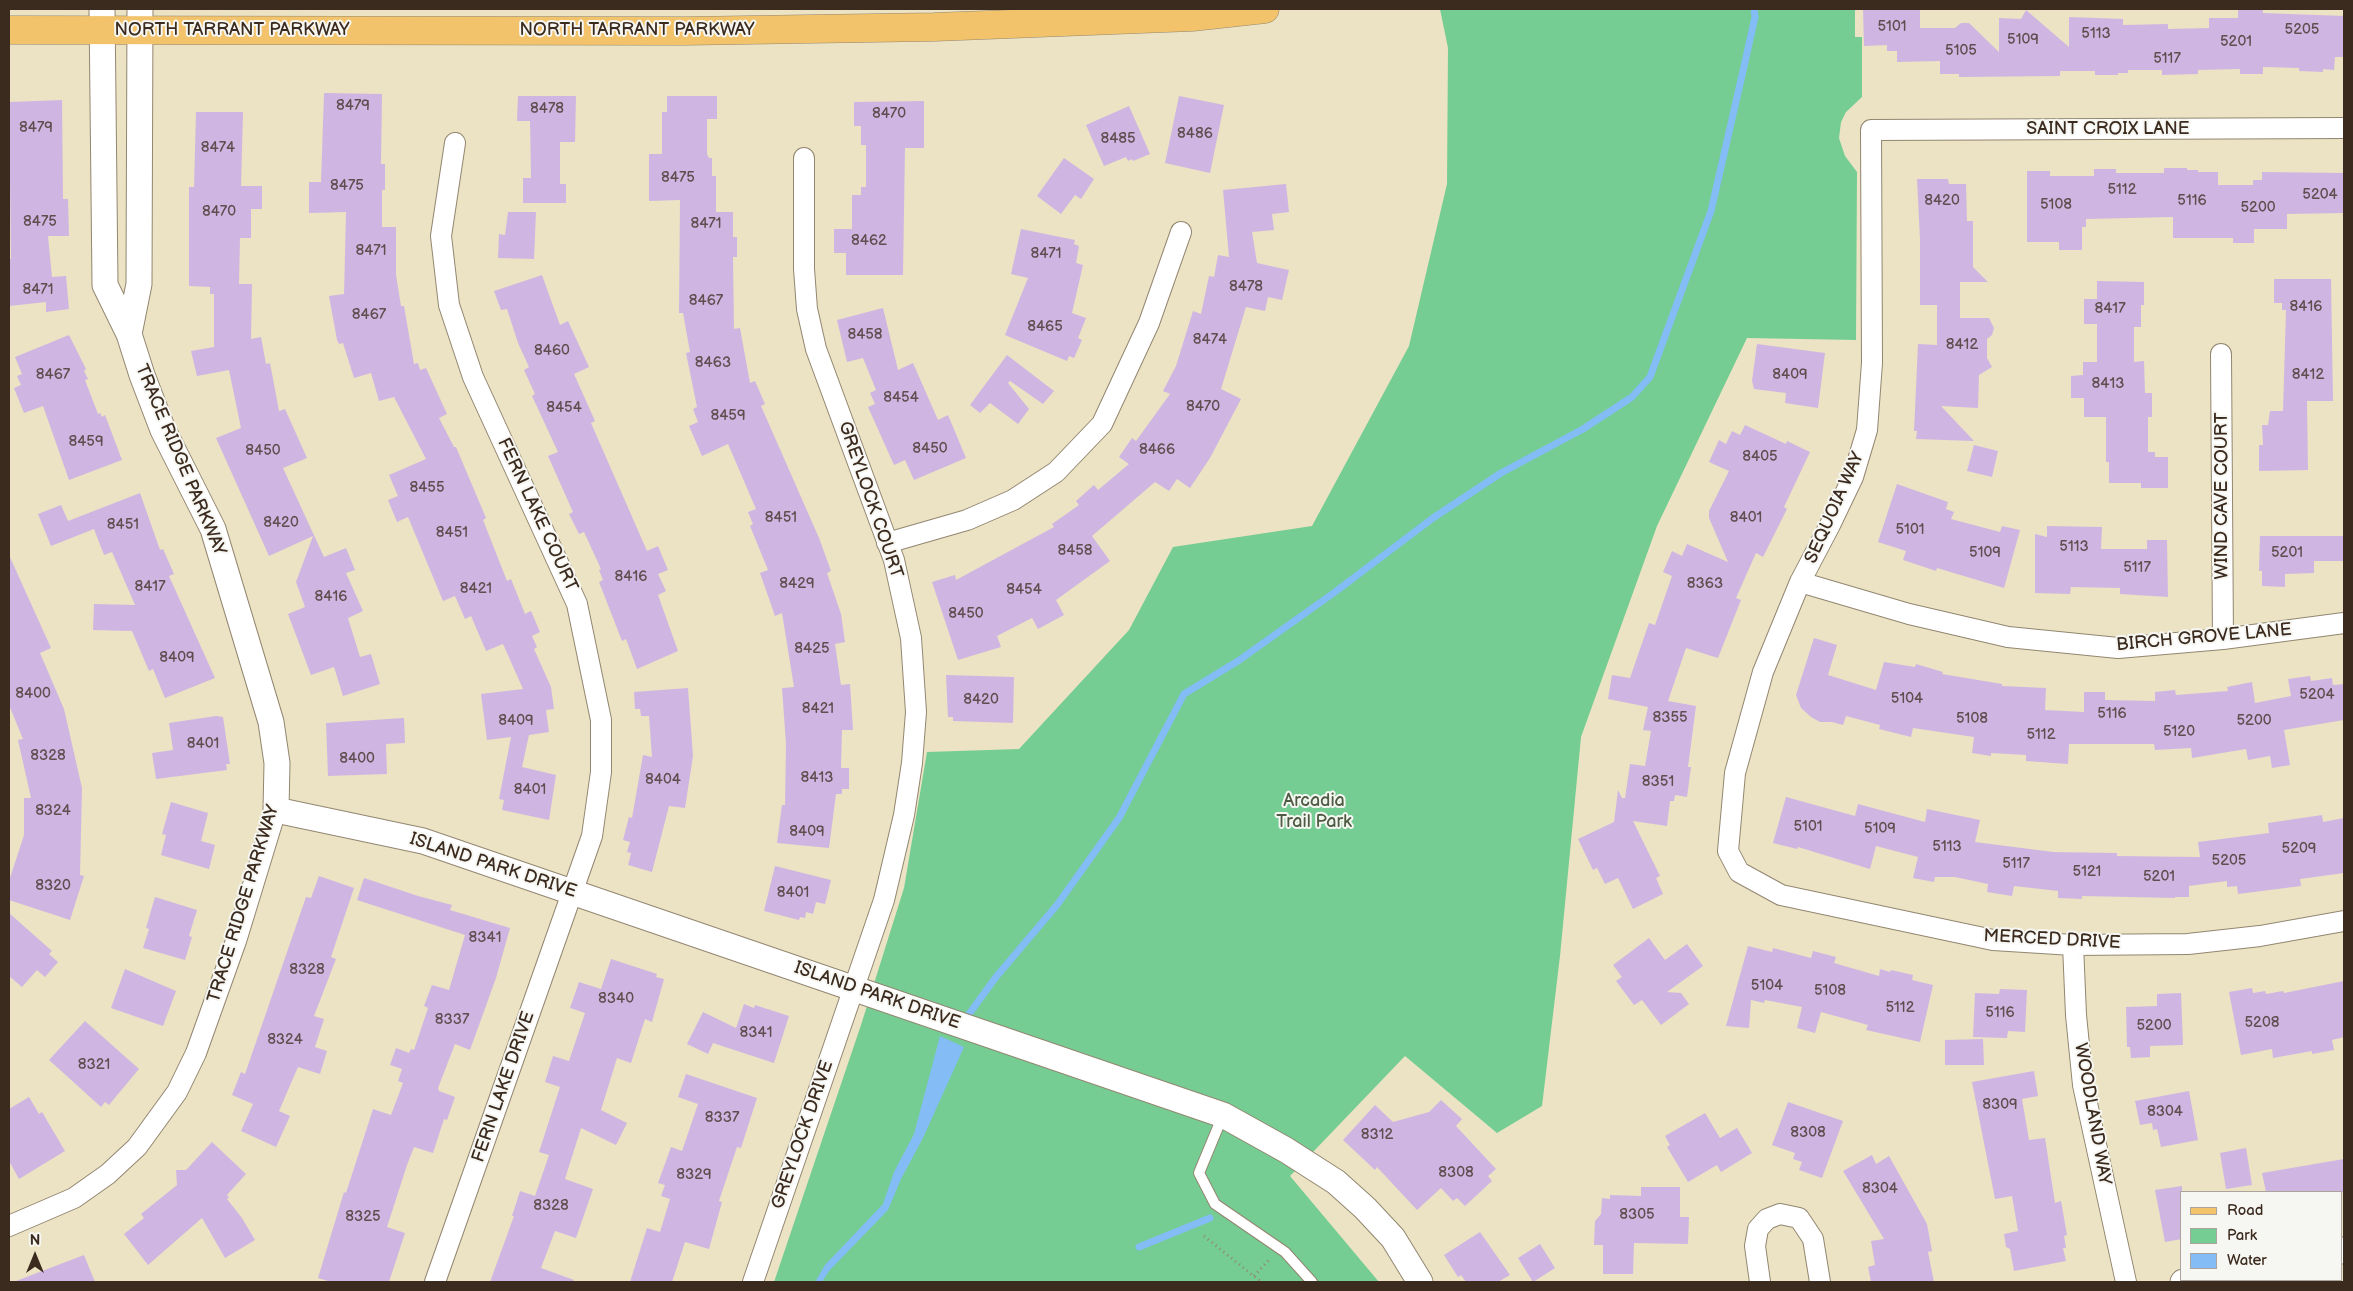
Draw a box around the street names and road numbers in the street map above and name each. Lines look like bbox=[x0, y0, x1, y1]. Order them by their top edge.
street label: NORTH TARRANT PARKWAY bbox=[114, 19, 350, 41]
street label: NORTH TARRANT PARKWAY bbox=[519, 19, 755, 41]
street label: SAINT CROIX LANE bbox=[2026, 118, 2190, 140]
street label: TRACE RIDGE PARKWAY bbox=[130, 361, 230, 559]
street label: WIND CAVE COURT bbox=[2211, 413, 2233, 579]
street label: GREYLOCK COURT bbox=[833, 419, 907, 581]
street label: FERN LAKE COURT bbox=[492, 435, 582, 595]
street label: SEQUOIA WAY bbox=[1801, 449, 1869, 567]
street label: BIRCH GROVE LANE bbox=[2116, 620, 2292, 656]
street label: TRACE RIDGE PARKWAY bbox=[204, 803, 284, 1005]
street label: ISLAND PARK DRIVE bbox=[407, 829, 579, 903]
street label: MERCED DRIVE bbox=[1983, 926, 2121, 954]
street label: ISLAND PARK DRIVE bbox=[791, 957, 963, 1035]
street label: FERN LAKE DRIVE bbox=[468, 1009, 540, 1165]
street label: WOODLAND WAY bbox=[2069, 1041, 2115, 1187]
street label: GREYLOCK DRIVE bbox=[767, 1058, 839, 1212]

